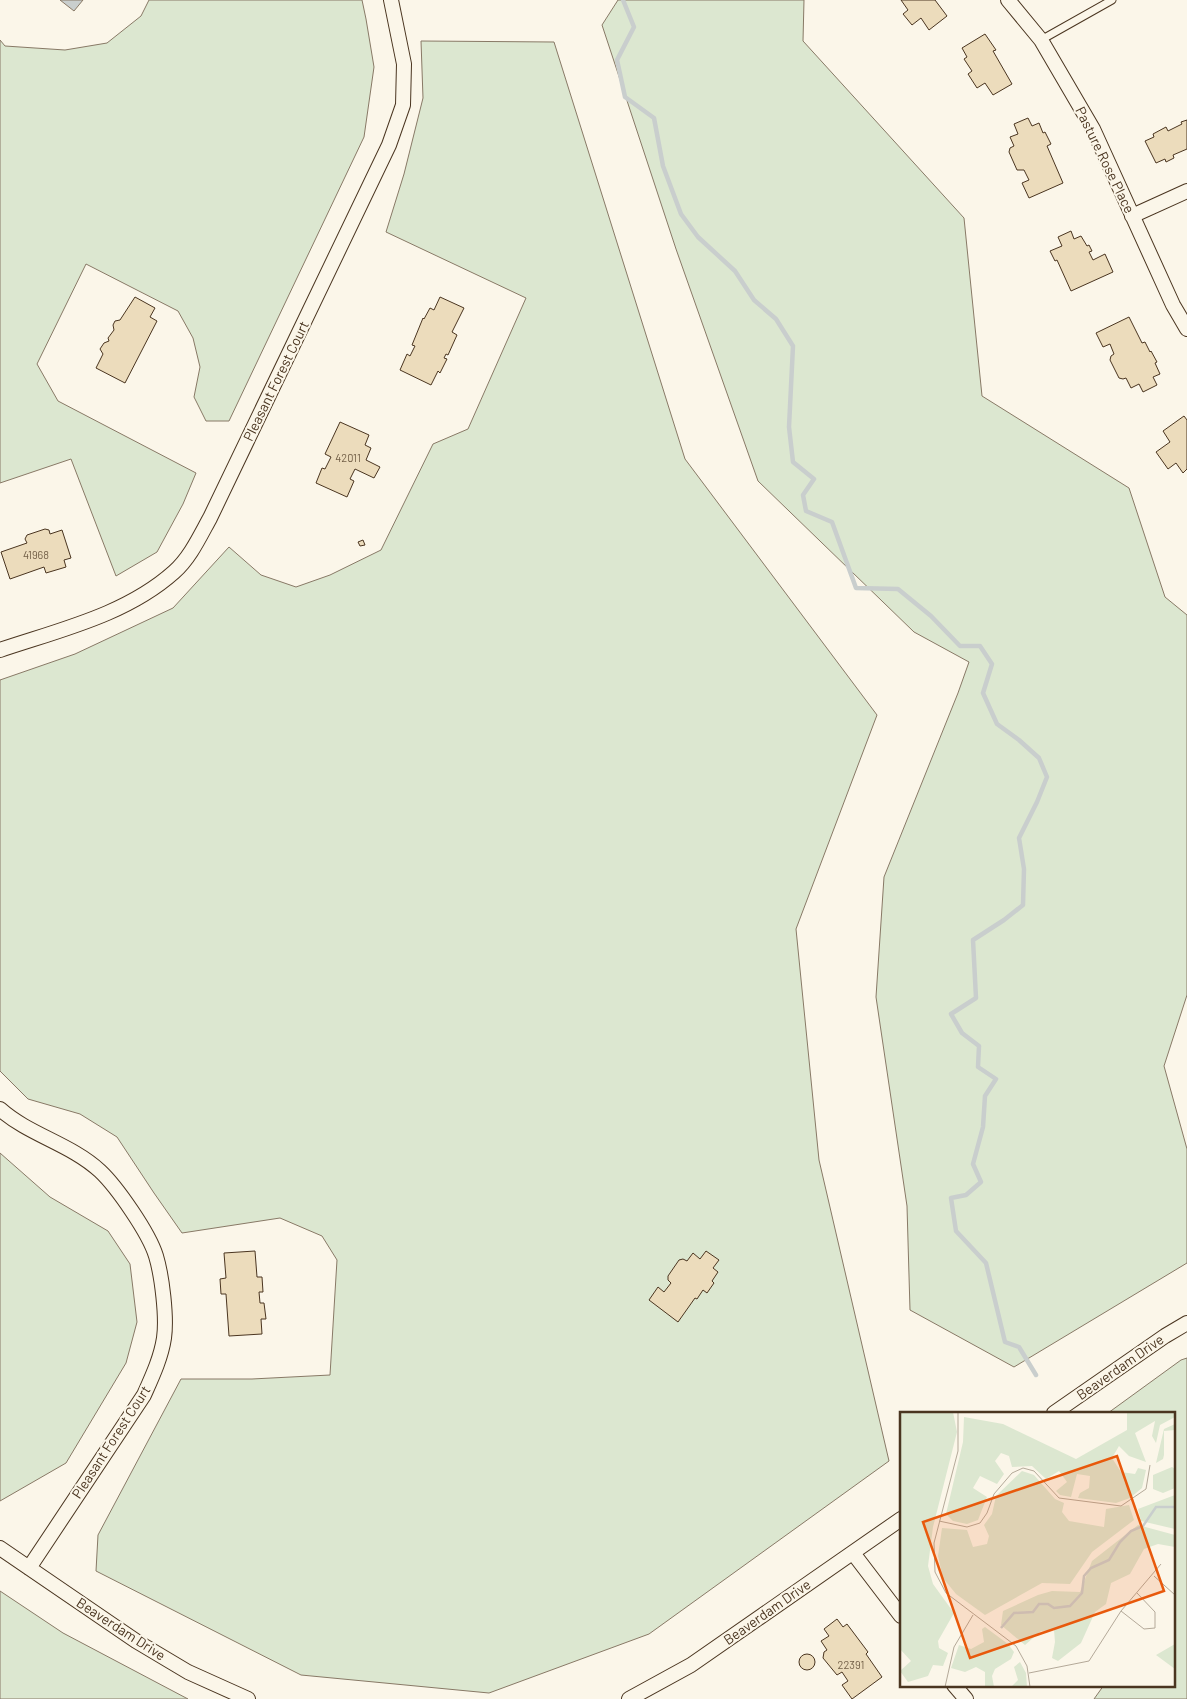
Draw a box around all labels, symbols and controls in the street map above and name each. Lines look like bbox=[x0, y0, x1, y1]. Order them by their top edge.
street label: Pasture Rose Place bbox=[1072, 104, 1139, 216]
street label: Pleasant Forest Court bbox=[239, 318, 312, 444]
house number: 42011 bbox=[335, 451, 361, 464]
house number: 41968 bbox=[23, 548, 49, 561]
street label: Beaverdam Drive bbox=[1073, 1330, 1167, 1403]
street label: Pleasant Forest Court bbox=[68, 1382, 153, 1501]
inset map bbox=[900, 1412, 1174, 1686]
street label: Beaverdam Drive bbox=[720, 1575, 814, 1648]
street label: Beaverdam Drive bbox=[74, 1594, 169, 1664]
house number: 22391 bbox=[838, 1658, 864, 1671]

